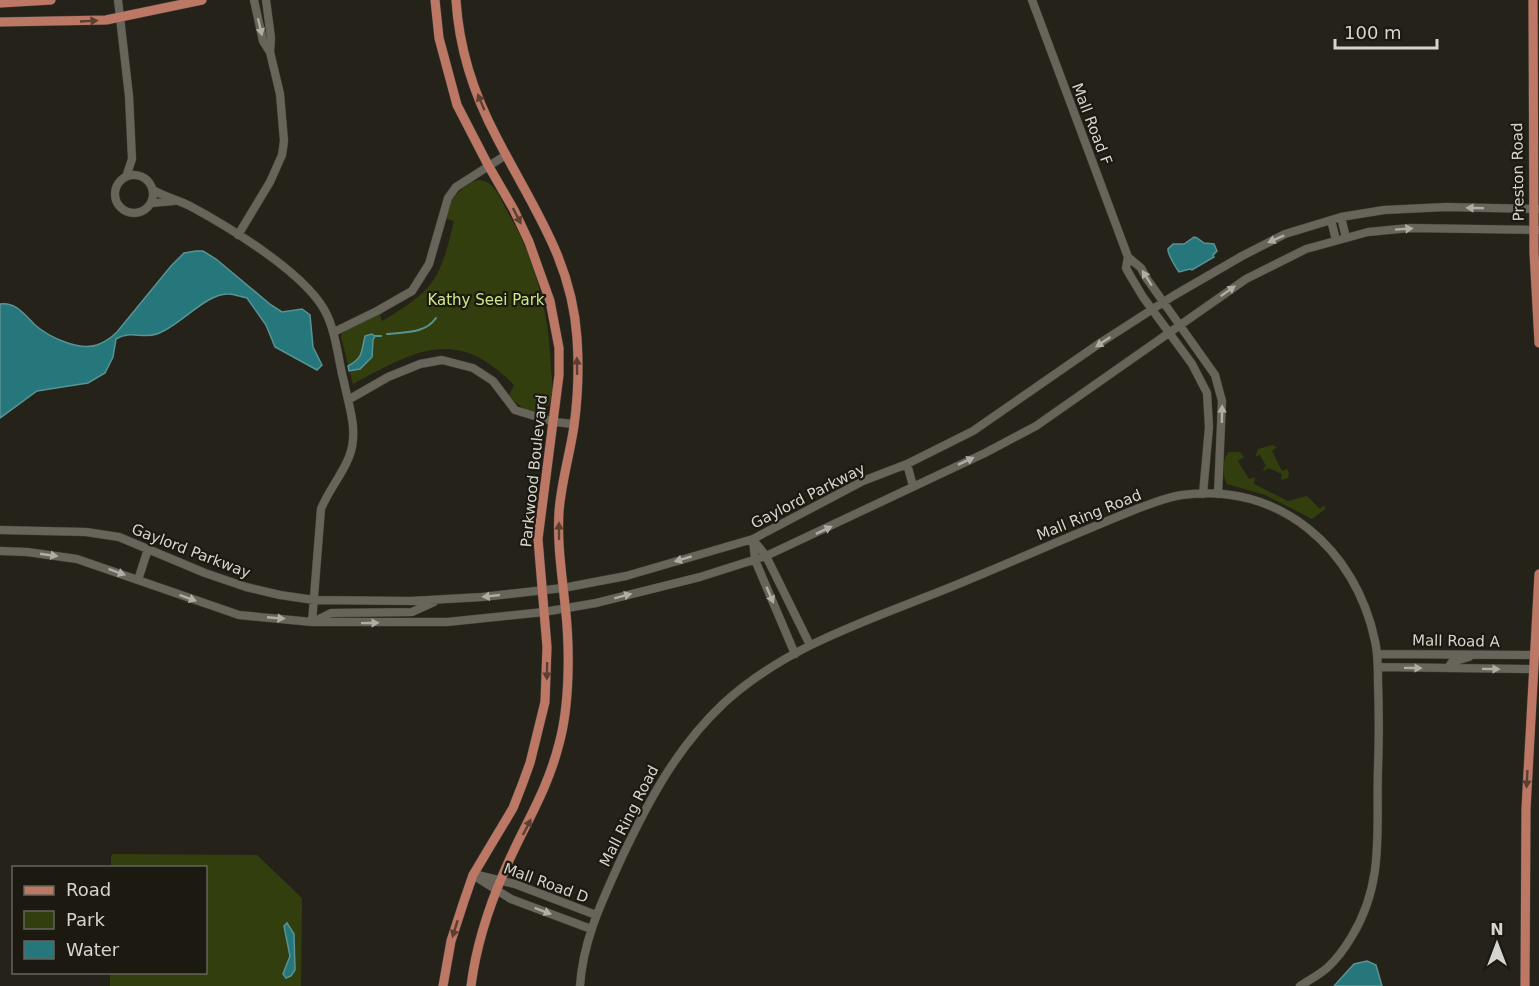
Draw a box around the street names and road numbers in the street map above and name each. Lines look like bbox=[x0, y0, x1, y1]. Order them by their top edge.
street label: Mall Road F bbox=[1068, 80, 1116, 168]
street label: Preston Road bbox=[1508, 123, 1528, 221]
street label: Parkwood Boulevard bbox=[517, 394, 551, 548]
street label: Gaylord Parkway bbox=[748, 459, 868, 533]
street label: Mall Ring Road bbox=[1034, 486, 1144, 544]
street label: Gaylord Parkway bbox=[129, 520, 253, 582]
street label: Mall Road A bbox=[1412, 631, 1501, 651]
street label: Mall Ring Road bbox=[596, 762, 662, 870]
street label: Mall Road D bbox=[501, 859, 591, 907]

